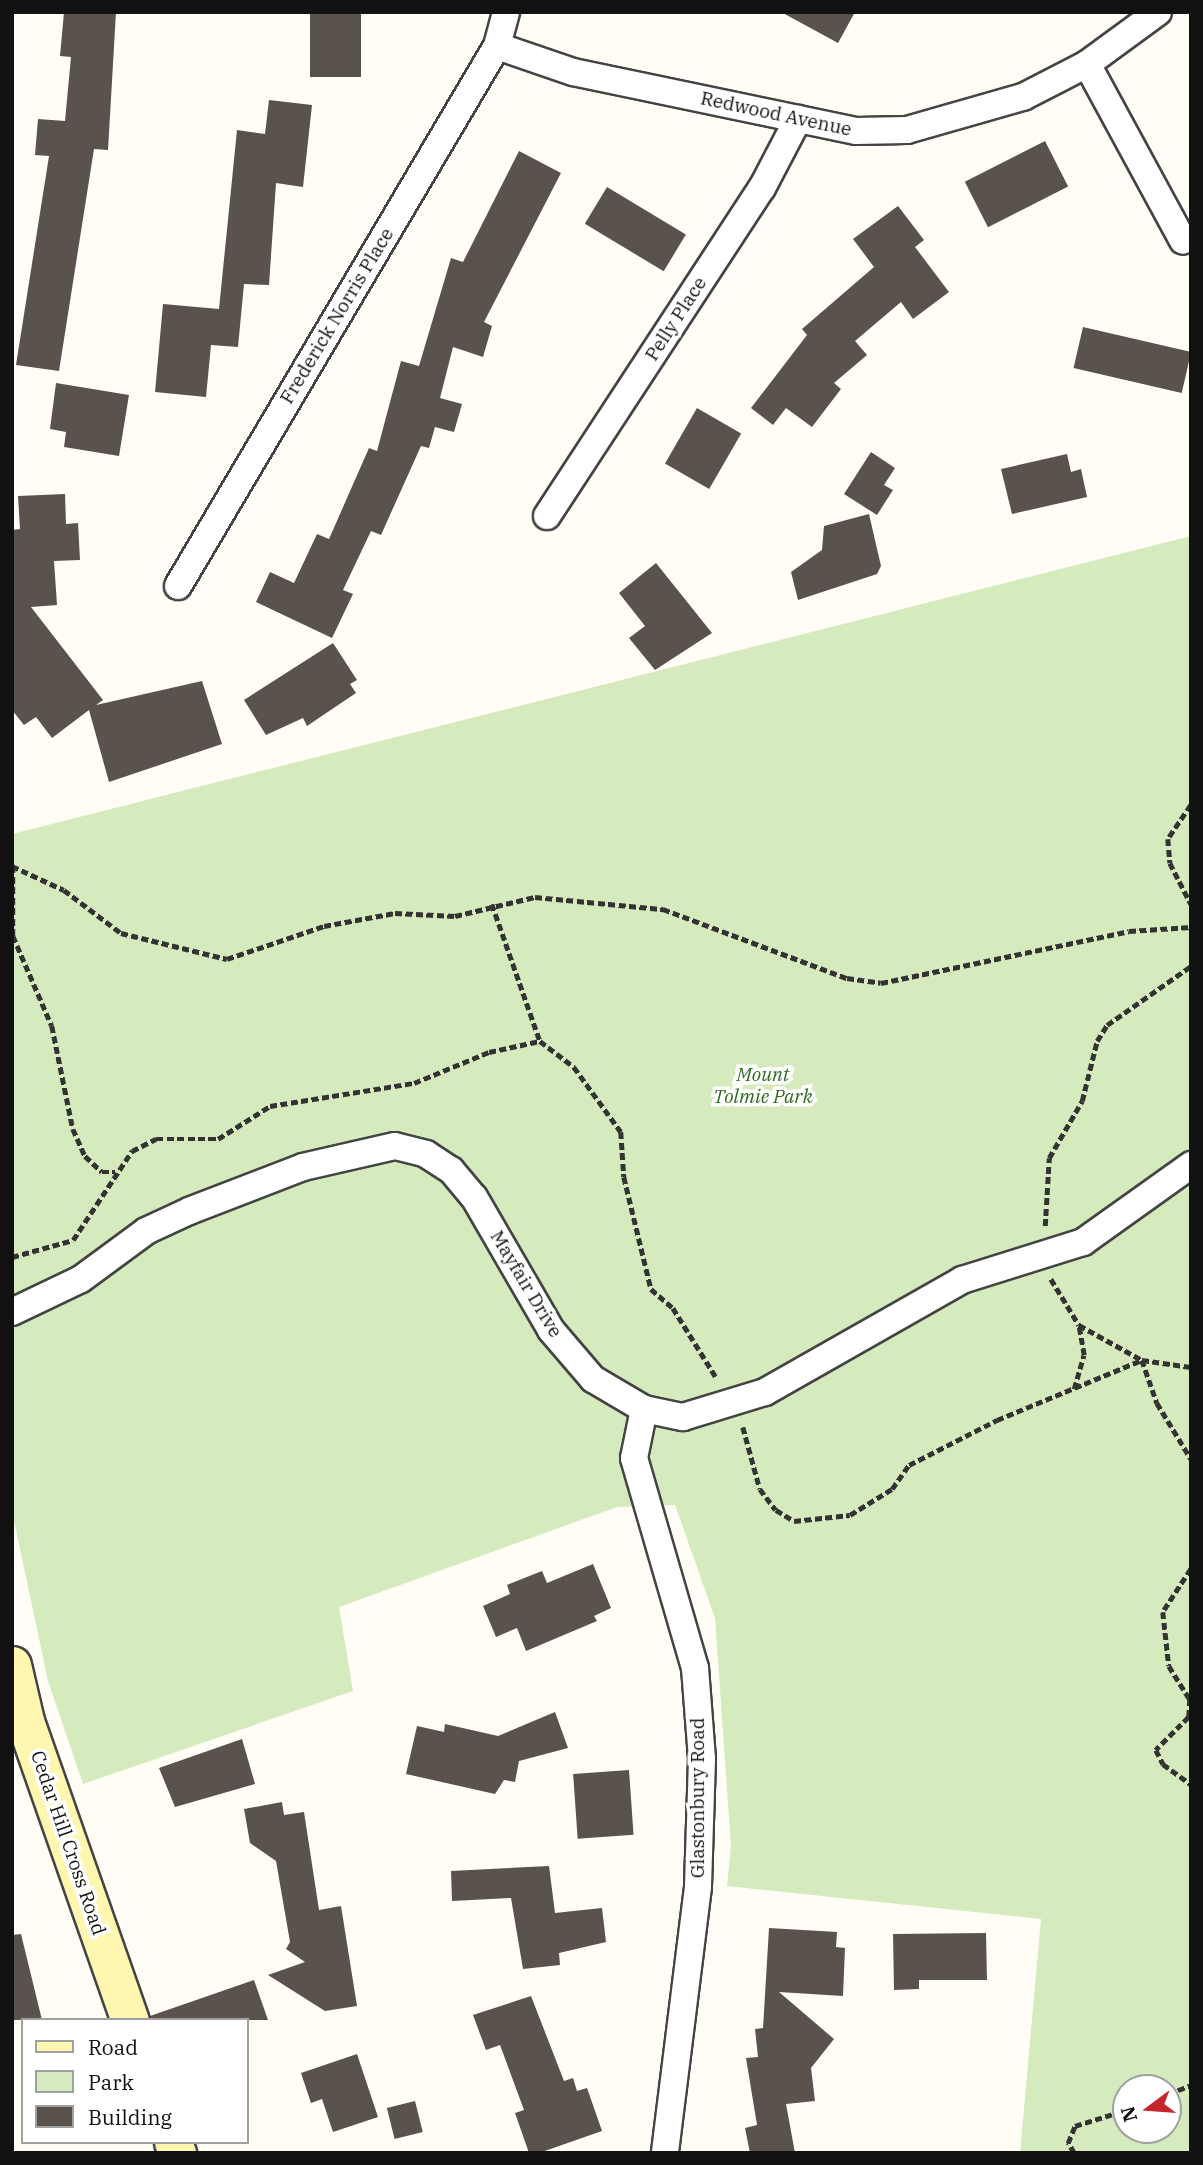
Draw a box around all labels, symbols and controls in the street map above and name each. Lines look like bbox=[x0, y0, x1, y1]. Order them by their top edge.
street label: Redwood Avenue bbox=[699, 87, 853, 141]
street label: Frederick Norris Place bbox=[275, 224, 399, 408]
street label: Pelly Place bbox=[640, 273, 712, 365]
park label: Mount Tolmie Park bbox=[713, 1064, 813, 1108]
street label: Mayfair Drive bbox=[485, 1226, 567, 1342]
street label: Glastonbury Road bbox=[687, 1718, 709, 1878]
street label: Cedar Hill Cross Road bbox=[26, 1748, 110, 1938]
legend bbox=[21, 2018, 248, 2144]
text: Road bbox=[88, 2033, 138, 2061]
text: Park bbox=[88, 2068, 134, 2096]
north arrow bbox=[1112, 2074, 1182, 2144]
text: Building bbox=[88, 2103, 172, 2131]
text: N bbox=[1115, 2104, 1142, 2125]

